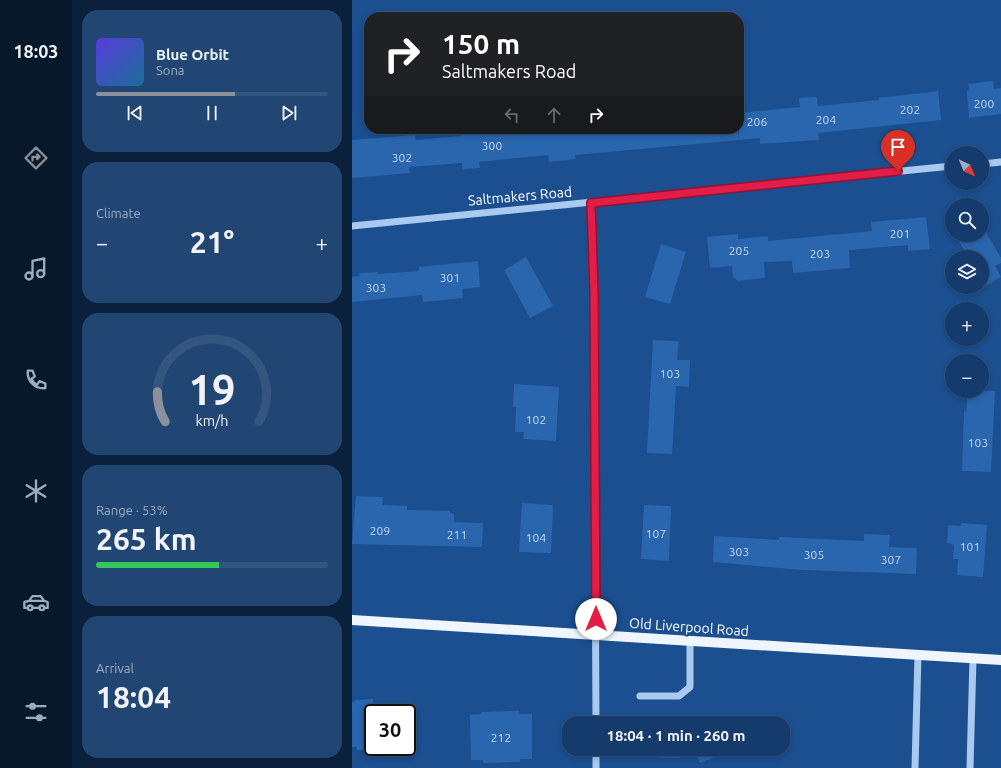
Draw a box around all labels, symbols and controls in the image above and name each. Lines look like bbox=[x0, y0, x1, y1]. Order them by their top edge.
icon: right bbox=[376, 28, 428, 80]
text: 150 m bbox=[442, 28, 520, 59]
text: 18:03 bbox=[13, 41, 59, 61]
text: Blue Orbit bbox=[156, 46, 229, 63]
text: Saltmakers Road bbox=[442, 61, 576, 81]
text: Sona bbox=[156, 63, 185, 77]
house number: 200 bbox=[974, 97, 994, 110]
icon: previous bbox=[124, 102, 146, 124]
icon: pause bbox=[201, 102, 223, 124]
icon: next bbox=[278, 102, 300, 124]
house number: 202 bbox=[900, 103, 920, 116]
icon: left bbox=[501, 104, 523, 126]
icon: ahead bbox=[543, 104, 565, 126]
icon: right bbox=[585, 104, 607, 126]
house number: 204 bbox=[816, 113, 836, 126]
house number: 206 bbox=[747, 115, 767, 128]
pin bbox=[881, 130, 915, 171]
icon: arrive bbox=[887, 136, 909, 158]
house number: 300 bbox=[482, 139, 502, 152]
icon: directions bbox=[22, 144, 50, 172]
north arrow bbox=[945, 146, 989, 190]
map controls bbox=[945, 146, 989, 398]
house number: 302 bbox=[392, 151, 412, 164]
street label: Saltmakers Road bbox=[467, 183, 573, 209]
button: search bbox=[945, 198, 989, 242]
text: Climate bbox=[96, 206, 141, 220]
text: 21° bbox=[190, 225, 234, 259]
house number: 201 bbox=[890, 227, 910, 240]
text: − bbox=[96, 230, 108, 255]
text: + bbox=[316, 230, 328, 255]
house number: 205 bbox=[729, 244, 749, 257]
house number: 203 bbox=[810, 247, 830, 260]
button: layers bbox=[945, 250, 989, 294]
icon: music bbox=[22, 255, 50, 283]
house number: 301 bbox=[440, 271, 460, 284]
house number: 303 bbox=[366, 281, 386, 294]
button: + bbox=[945, 302, 989, 346]
button: − bbox=[945, 354, 989, 398]
icon: phone bbox=[22, 366, 50, 394]
text: 19 bbox=[189, 366, 235, 413]
house number: 103 bbox=[660, 367, 680, 380]
text: km/h bbox=[196, 413, 228, 429]
house number: 102 bbox=[526, 413, 546, 426]
house number: 103 bbox=[968, 436, 988, 449]
icon: climate bbox=[22, 477, 50, 505]
text: Range · 53% bbox=[96, 503, 168, 517]
text: 265 km bbox=[96, 522, 197, 556]
house number: 209 bbox=[370, 524, 390, 537]
house number: 107 bbox=[646, 527, 666, 540]
house number: 211 bbox=[447, 528, 467, 541]
house number: 104 bbox=[526, 531, 546, 544]
house number: 101 bbox=[960, 540, 980, 553]
house number: 303 bbox=[729, 545, 749, 558]
house number: 305 bbox=[804, 548, 824, 561]
house number: 307 bbox=[881, 553, 901, 566]
icon: car bbox=[22, 588, 50, 616]
position arrow bbox=[575, 598, 617, 640]
street label: Old Liverpool Road bbox=[629, 615, 749, 639]
text: Arrival bbox=[96, 661, 134, 675]
text: 18:04 bbox=[96, 680, 171, 714]
icon: filters bbox=[22, 698, 50, 726]
speed limit sign: 30 bbox=[364, 704, 416, 756]
text: 18:04 · 1 min · 260 m bbox=[607, 727, 745, 744]
house number: 212 bbox=[491, 731, 511, 744]

